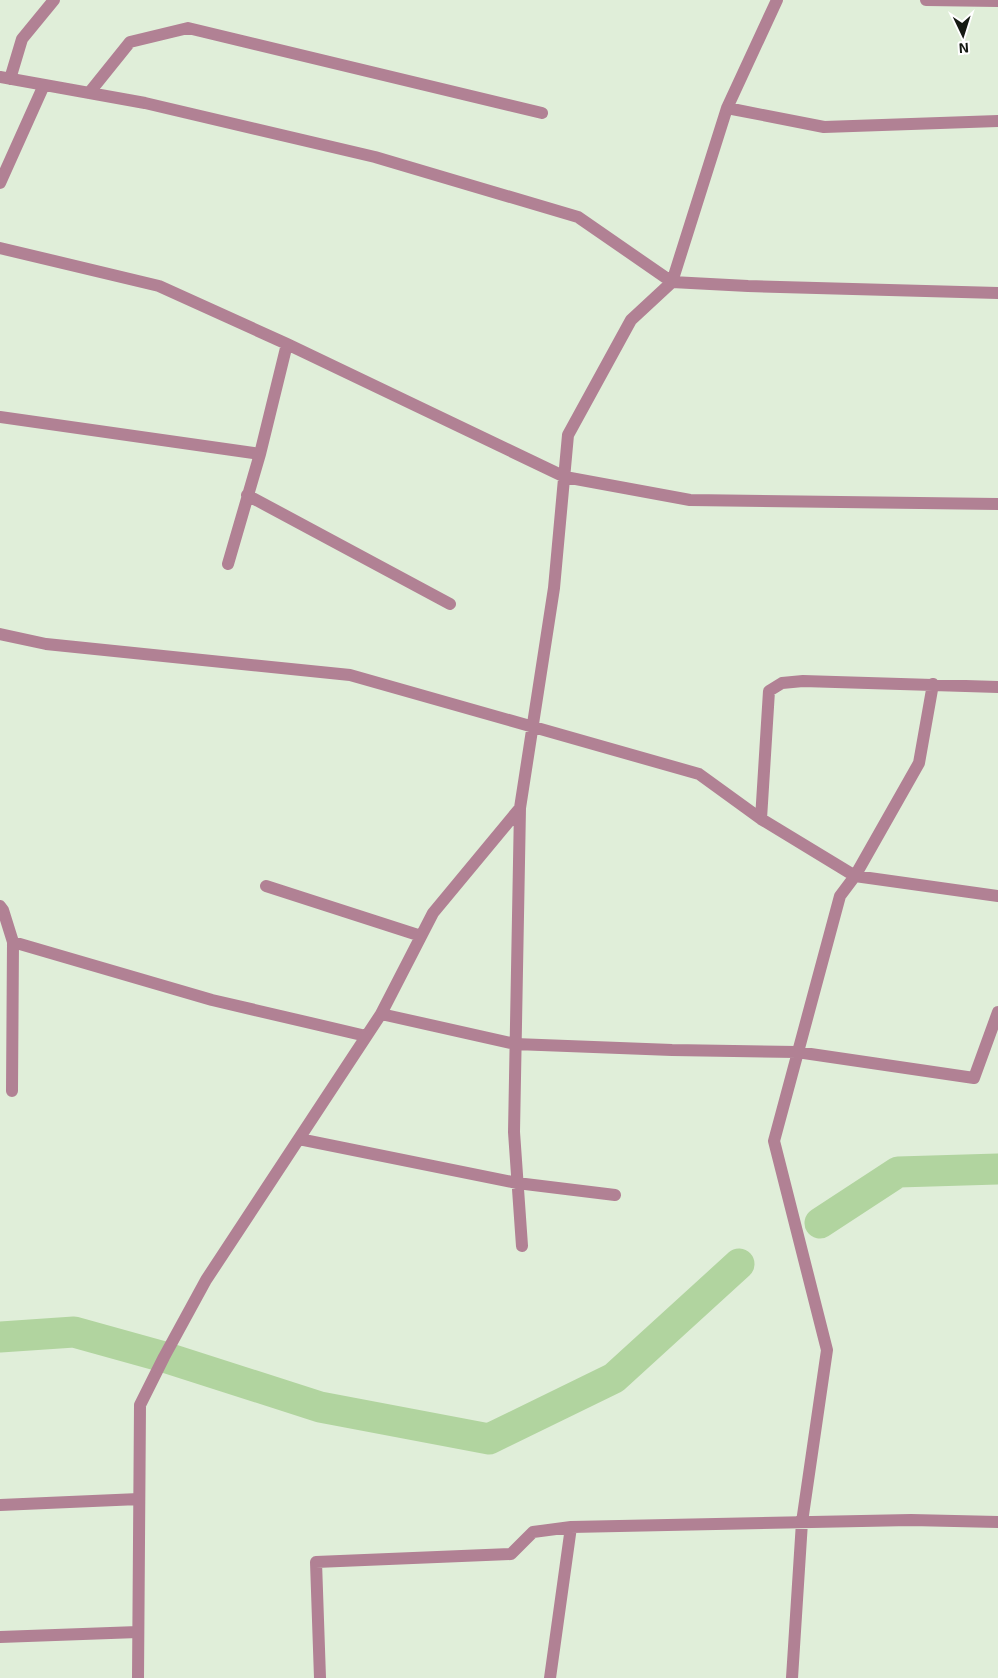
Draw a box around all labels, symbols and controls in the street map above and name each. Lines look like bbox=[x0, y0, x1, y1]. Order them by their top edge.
north arrow bbox=[938, 10, 988, 60]
text: N bbox=[958, 40, 970, 57]

